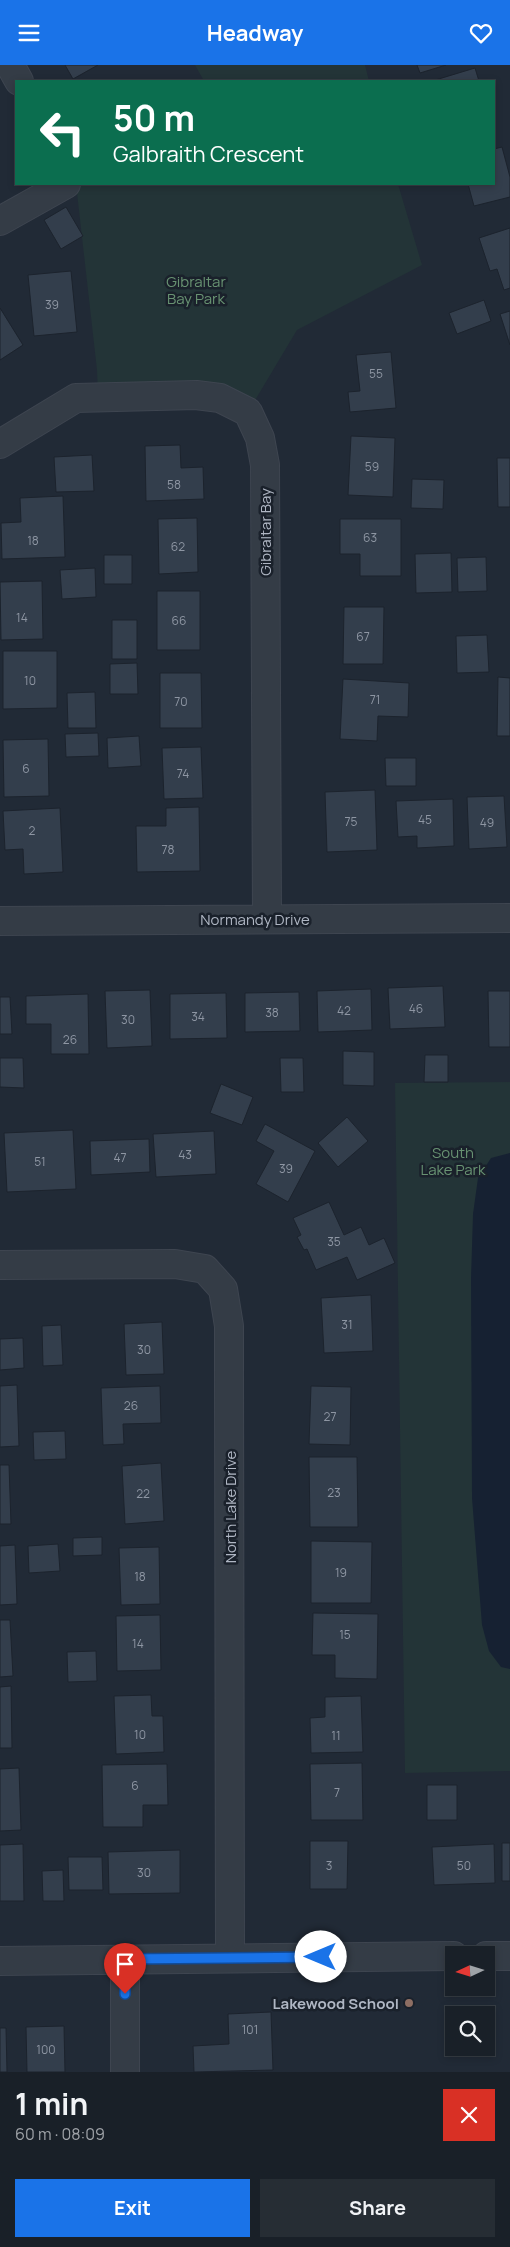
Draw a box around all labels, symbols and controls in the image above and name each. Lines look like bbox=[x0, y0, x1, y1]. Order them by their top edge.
text: Headway bbox=[207, 18, 303, 48]
icon: menu bbox=[15, 19, 43, 47]
icon: heart bbox=[467, 19, 495, 47]
text: 50 m bbox=[113, 94, 195, 142]
icon: left bbox=[30, 100, 95, 165]
text: Galbraith Crescent bbox=[113, 139, 304, 169]
park label: Gibraltar Bay Park bbox=[166, 271, 226, 309]
house number: 39 bbox=[45, 296, 59, 313]
house number: 55 bbox=[369, 365, 383, 382]
house number: 59 bbox=[365, 458, 379, 475]
house number: 58 bbox=[167, 476, 181, 493]
street label: Gibraltar Bay bbox=[255, 488, 276, 576]
house number: 63 bbox=[363, 529, 377, 546]
house number: 18 bbox=[27, 532, 39, 549]
house number: 62 bbox=[171, 538, 185, 555]
house number: 14 bbox=[16, 609, 28, 626]
house number: 66 bbox=[172, 612, 186, 629]
house number: 67 bbox=[356, 628, 370, 645]
house number: 10 bbox=[24, 672, 36, 689]
house number: 71 bbox=[370, 691, 380, 708]
house number: 70 bbox=[174, 693, 188, 710]
house number: 6 bbox=[22, 760, 30, 777]
house number: 74 bbox=[177, 765, 189, 782]
house number: 45 bbox=[418, 811, 432, 828]
house number: 75 bbox=[345, 813, 358, 830]
house number: 49 bbox=[480, 814, 494, 831]
house number: 2 bbox=[29, 822, 36, 839]
house number: 78 bbox=[162, 841, 175, 858]
street label: Normandy Drive bbox=[200, 909, 310, 930]
house number: 46 bbox=[409, 1000, 423, 1017]
house number: 42 bbox=[337, 1002, 351, 1019]
house number: 38 bbox=[265, 1004, 279, 1021]
house number: 34 bbox=[191, 1008, 205, 1025]
house number: 30 bbox=[121, 1011, 135, 1028]
house number: 26 bbox=[63, 1031, 77, 1048]
park label: South Lake Park bbox=[421, 1142, 486, 1180]
house number: 43 bbox=[178, 1146, 192, 1163]
house number: 47 bbox=[113, 1149, 127, 1166]
house number: 51 bbox=[34, 1153, 46, 1170]
house number: 39 bbox=[279, 1160, 293, 1177]
house number: 35 bbox=[327, 1233, 341, 1250]
house number: 31 bbox=[341, 1316, 353, 1333]
house number: 30 bbox=[137, 1341, 151, 1358]
house number: 26 bbox=[124, 1397, 138, 1414]
house number: 27 bbox=[324, 1408, 336, 1425]
street label: North Lake Drive bbox=[220, 1450, 241, 1563]
house number: 23 bbox=[327, 1484, 341, 1501]
house number: 22 bbox=[136, 1485, 150, 1502]
house number: 19 bbox=[335, 1564, 347, 1581]
house number: 18 bbox=[134, 1568, 146, 1585]
house number: 15 bbox=[339, 1626, 351, 1643]
house number: 14 bbox=[132, 1635, 144, 1652]
house number: 10 bbox=[134, 1726, 146, 1743]
house number: 11 bbox=[331, 1727, 341, 1744]
house number: 6 bbox=[131, 1777, 139, 1794]
house number: 7 bbox=[334, 1784, 340, 1801]
house number: 3 bbox=[326, 1857, 332, 1874]
house number: 50 bbox=[457, 1857, 471, 1874]
house number: 30 bbox=[137, 1864, 151, 1881]
position arrow bbox=[294, 1930, 346, 1982]
pin bbox=[104, 1943, 146, 1994]
north arrow bbox=[445, 1946, 495, 1996]
map controls bbox=[445, 1946, 495, 2056]
icon: arrive bbox=[111, 1950, 139, 1978]
place label: Lakewood School bbox=[273, 1993, 399, 2014]
marker: Lakewood School bbox=[403, 1997, 415, 2009]
button: search bbox=[445, 2006, 495, 2056]
house number: 101 bbox=[242, 2021, 258, 2038]
house number: 100 bbox=[36, 2041, 56, 2058]
text: 1 min bbox=[15, 2083, 88, 2124]
button: close bbox=[443, 2089, 495, 2141]
text: 60 m · 08:09 bbox=[15, 2123, 105, 2145]
button: Exit bbox=[15, 2179, 250, 2237]
button: Share bbox=[260, 2179, 495, 2237]

